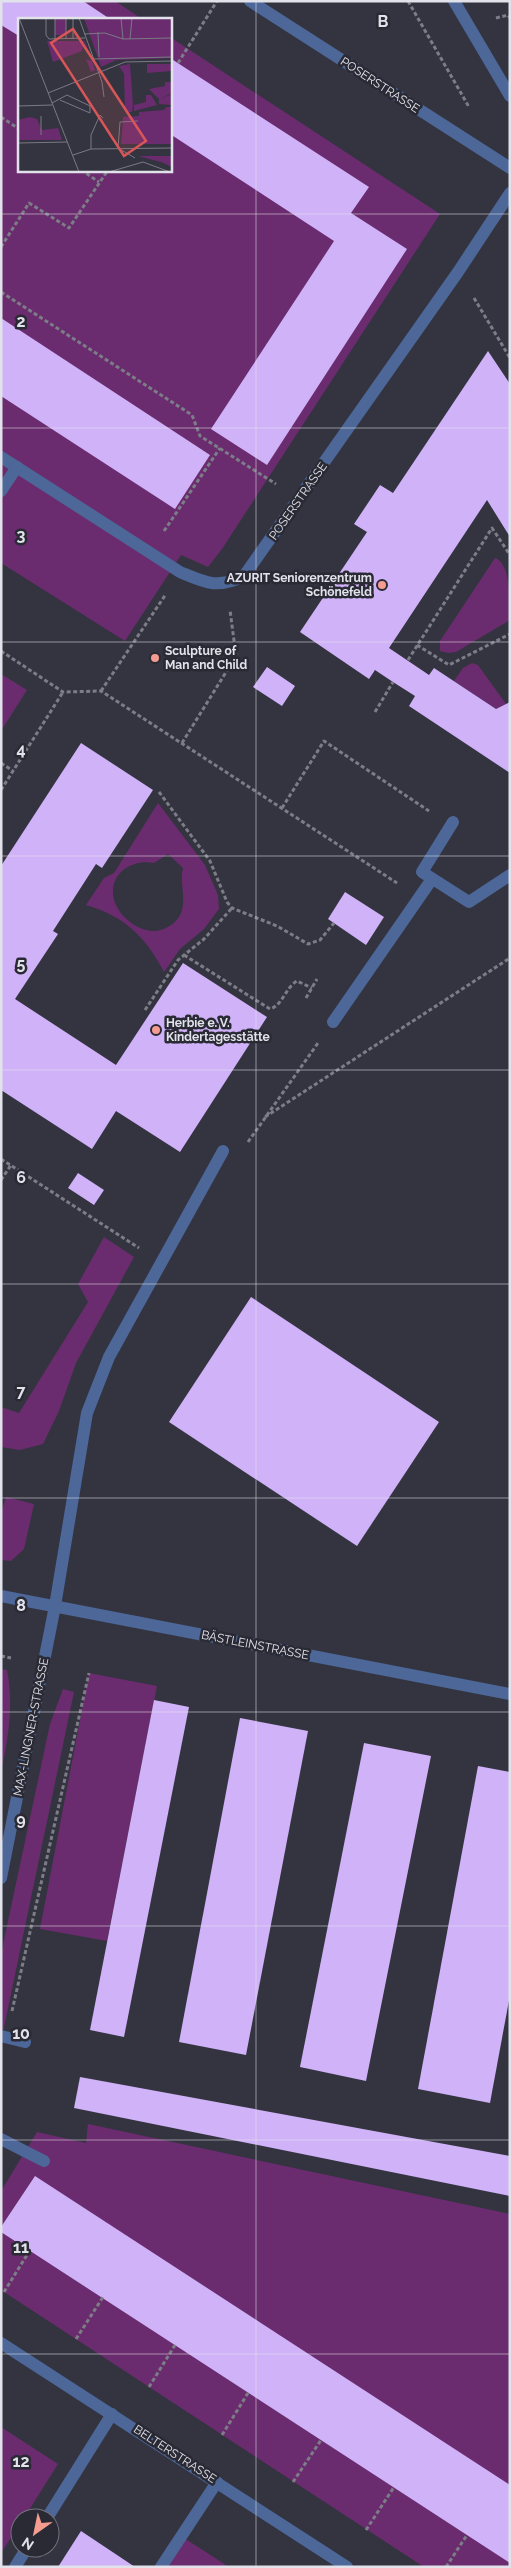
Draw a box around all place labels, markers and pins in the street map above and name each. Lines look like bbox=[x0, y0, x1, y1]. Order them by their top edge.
place label: AZURIT Seniorenzentrum Schönefeld bbox=[227, 571, 372, 599]
marker: AZURIT Seniorenzentrum Schönefeld bbox=[376, 579, 388, 591]
place label: Sculpture of Man and Child bbox=[165, 644, 247, 672]
marker: Sculpture of Man and Child bbox=[149, 652, 161, 664]
place label: Herbie e. V. Kindertagesstätte bbox=[166, 1016, 270, 1044]
marker: Herbie e. V. Kindertagesstätte bbox=[150, 1024, 162, 1036]

